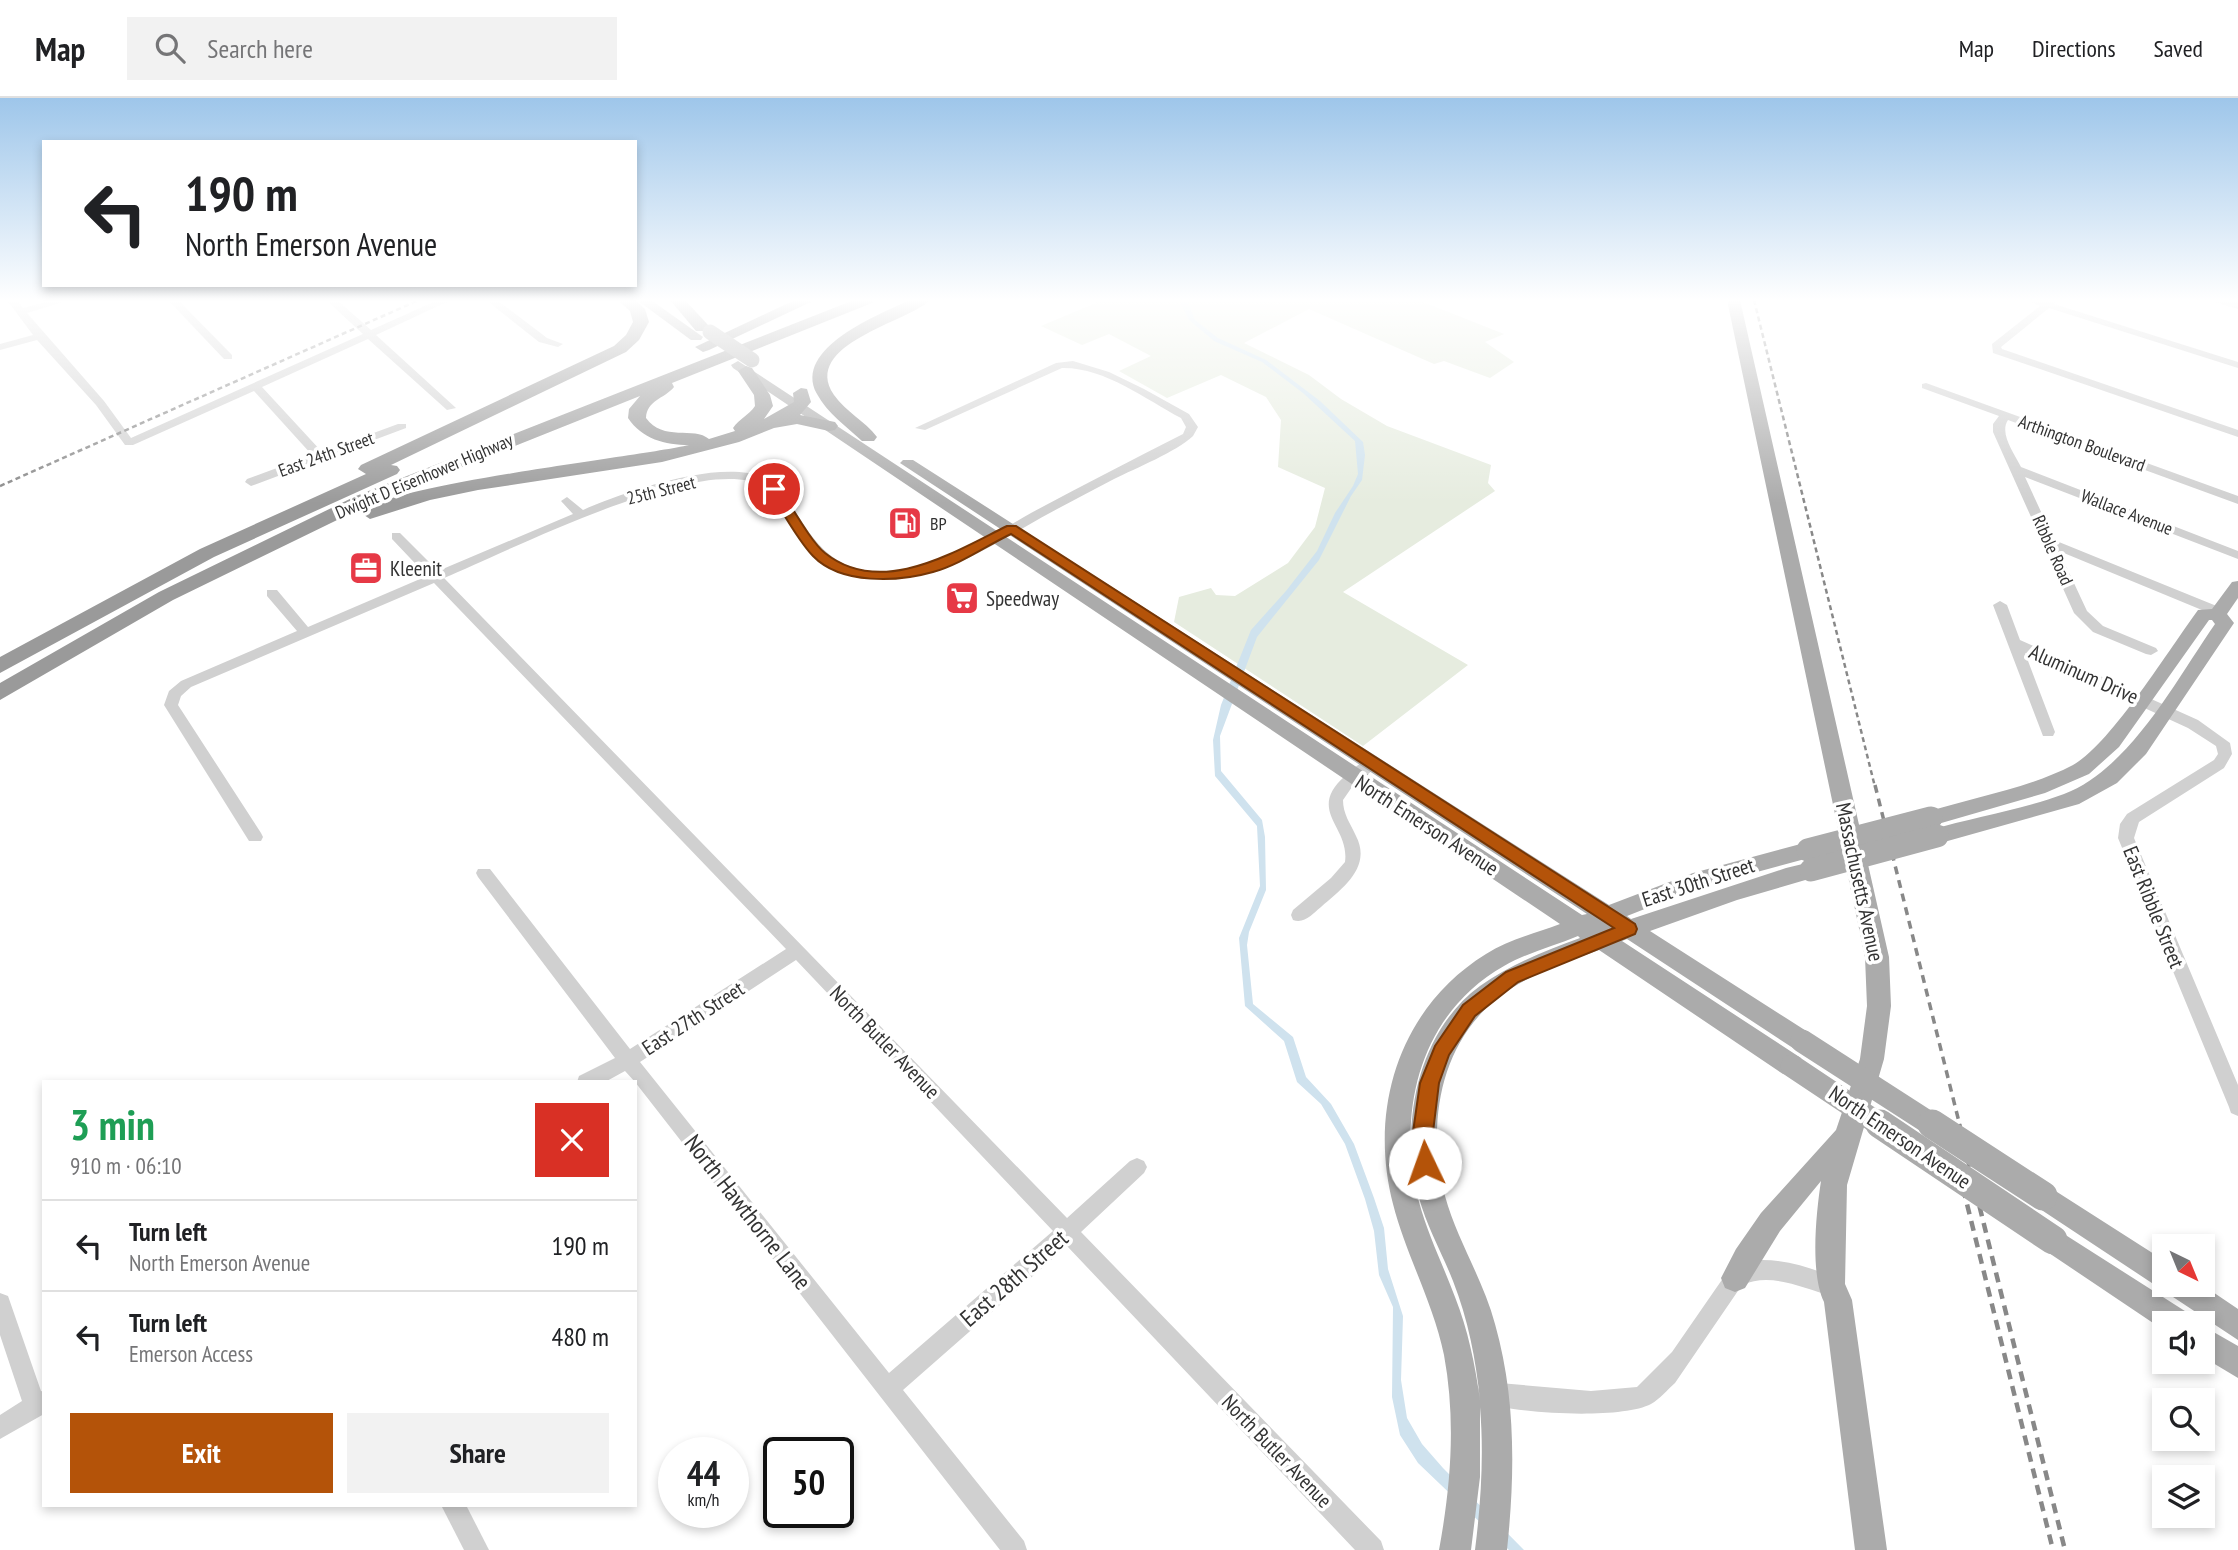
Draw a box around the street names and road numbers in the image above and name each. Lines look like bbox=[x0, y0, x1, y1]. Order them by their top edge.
street label: Arthington Boulevard bbox=[2016, 409, 2148, 477]
street label: East 24th Street bbox=[275, 426, 377, 482]
street label: Dwight D Eisenhower Highway bbox=[332, 428, 517, 524]
street label: 25th Street bbox=[624, 470, 698, 510]
street label: Wallace Avenue bbox=[2078, 484, 2176, 540]
street label: Ribble Road bbox=[2027, 511, 2079, 589]
street label: Aluminum Drive bbox=[2025, 638, 2143, 710]
street label: North Emerson Avenue bbox=[1350, 769, 1504, 881]
street label: Massachusetts Avenue bbox=[1830, 800, 1890, 964]
street label: East Ribble Street bbox=[2117, 842, 2191, 972]
street label: East 30th Street bbox=[1638, 851, 1758, 913]
street label: East 27th Street bbox=[637, 975, 749, 1061]
street label: North Butler Avenue bbox=[824, 980, 946, 1104]
street label: North Emerson Avenue bbox=[1824, 1080, 1976, 1194]
street label: North Hawthorne Lane bbox=[678, 1128, 818, 1296]
street label: East 28th Street bbox=[954, 1222, 1075, 1333]
street label: North Butler Avenue bbox=[1216, 1389, 1338, 1513]

